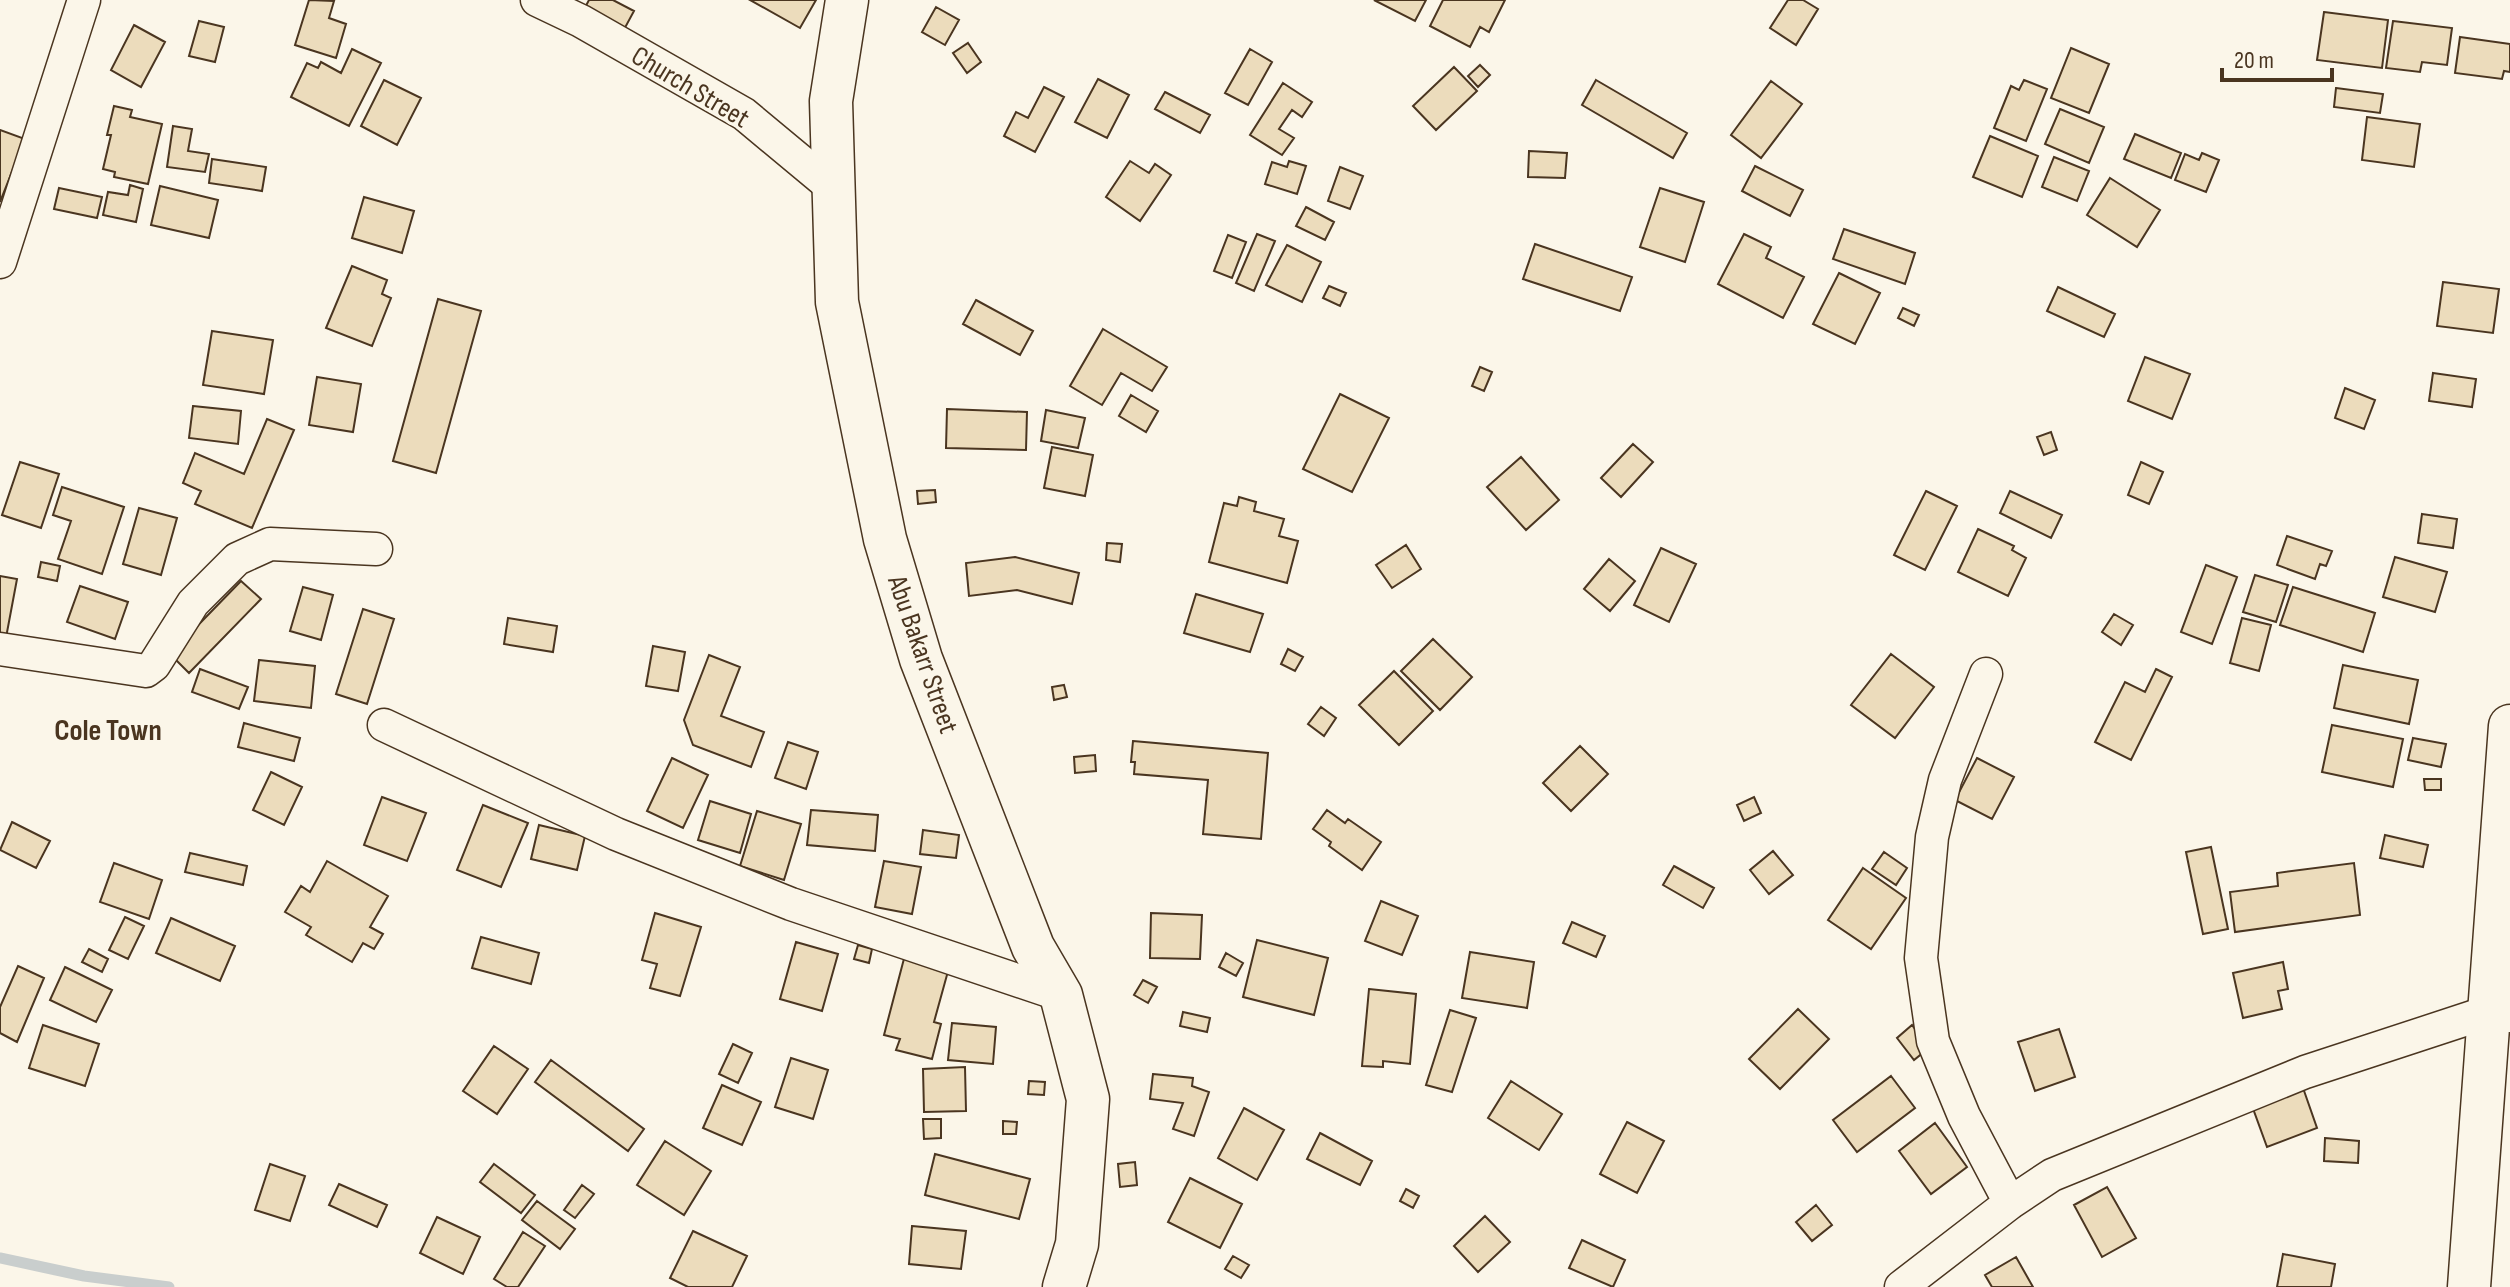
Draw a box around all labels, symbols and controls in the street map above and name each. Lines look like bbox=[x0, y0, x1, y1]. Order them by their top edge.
scale bar bbox=[2222, 32, 2332, 82]
street label: Church Street bbox=[625, 39, 755, 135]
text: 20 m bbox=[2234, 46, 2274, 75]
street label: Abu Bakarr Street bbox=[880, 570, 965, 738]
district label: Cole Town bbox=[54, 713, 162, 749]

